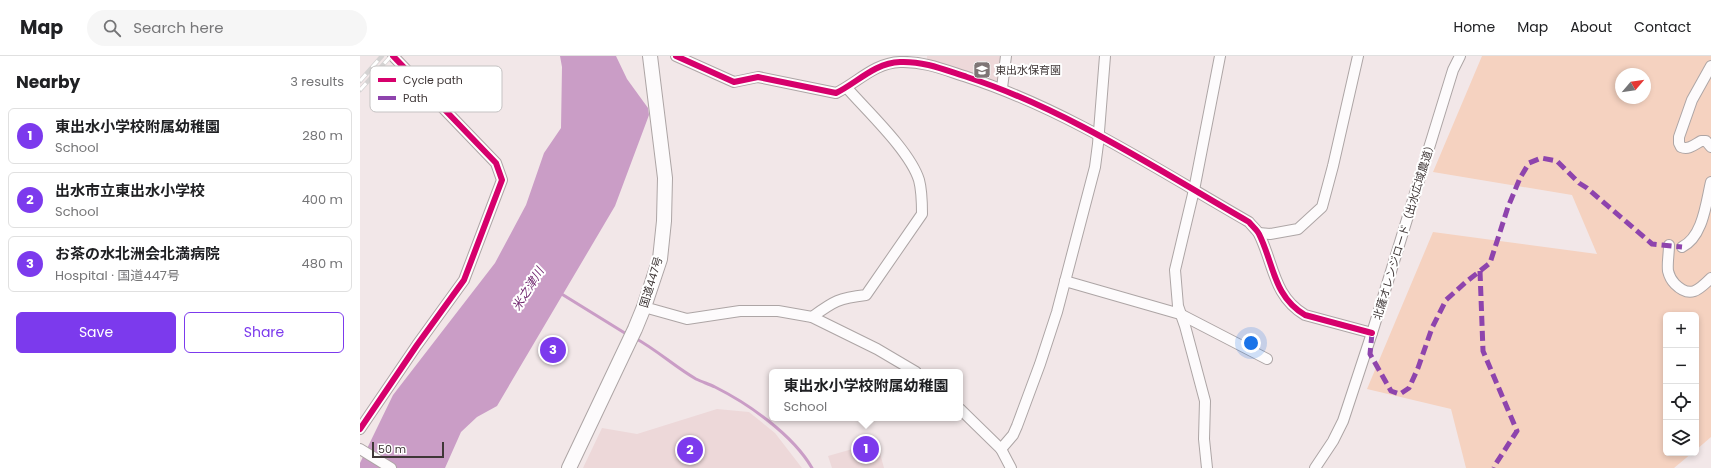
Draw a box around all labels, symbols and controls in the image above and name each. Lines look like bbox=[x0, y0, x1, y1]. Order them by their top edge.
search box bbox=[87, 10, 367, 46]
text: Map bbox=[20, 14, 63, 41]
icon: search bbox=[101, 17, 123, 39]
text: Search here bbox=[133, 17, 224, 38]
text: Home bbox=[1453, 17, 1495, 37]
text: Map bbox=[1517, 17, 1548, 37]
text: About bbox=[1570, 17, 1612, 37]
text: Contact bbox=[1634, 17, 1691, 37]
school or university icon: 東出水保育園 bbox=[972, 60, 992, 80]
place label: 東出水保育園 bbox=[995, 62, 1061, 78]
legend bbox=[370, 66, 502, 112]
north arrow bbox=[1615, 68, 1651, 104]
text: Nearby bbox=[16, 70, 80, 94]
text: 3 results bbox=[290, 72, 344, 91]
text: Cycle path bbox=[403, 72, 463, 88]
text: Path bbox=[403, 90, 428, 106]
text: 東出水小学校附属幼稚園 bbox=[55, 116, 220, 137]
text: 1 bbox=[28, 126, 32, 145]
text: 280 m bbox=[302, 126, 343, 145]
text: School bbox=[55, 138, 99, 157]
street label: 北薩オレンジロード（出水広域農道） bbox=[1369, 138, 1439, 322]
text: 出水市立東出水小学校 bbox=[55, 180, 205, 201]
text: 2 bbox=[26, 190, 34, 209]
text: 400 m bbox=[302, 190, 343, 209]
text: School bbox=[55, 202, 99, 221]
text: お茶の水北洲会北満病院 bbox=[55, 243, 220, 264]
text: 3 bbox=[26, 254, 34, 273]
text: 480 m bbox=[302, 254, 343, 273]
street label: 国道447号 bbox=[636, 254, 666, 310]
water label: 米之津川 bbox=[508, 262, 549, 314]
text: Hospital · 国道447号 bbox=[55, 266, 180, 285]
button: Save bbox=[16, 312, 176, 353]
button: Share bbox=[184, 312, 344, 353]
map controls bbox=[1663, 312, 1699, 456]
button: + bbox=[1663, 312, 1699, 348]
your location bbox=[1241, 333, 1261, 353]
pin: 3 bbox=[540, 335, 566, 365]
button: − bbox=[1663, 348, 1699, 384]
popup bbox=[769, 369, 963, 421]
text: 東出水小学校附属幼稚園 bbox=[783, 375, 949, 396]
button: locate bbox=[1663, 384, 1699, 420]
text: School bbox=[783, 397, 827, 416]
button: layers bbox=[1663, 420, 1699, 456]
pin: 1 bbox=[853, 434, 879, 464]
pin: 2 bbox=[677, 435, 703, 465]
scale bar bbox=[372, 440, 444, 459]
text: 50 m bbox=[378, 441, 406, 457]

